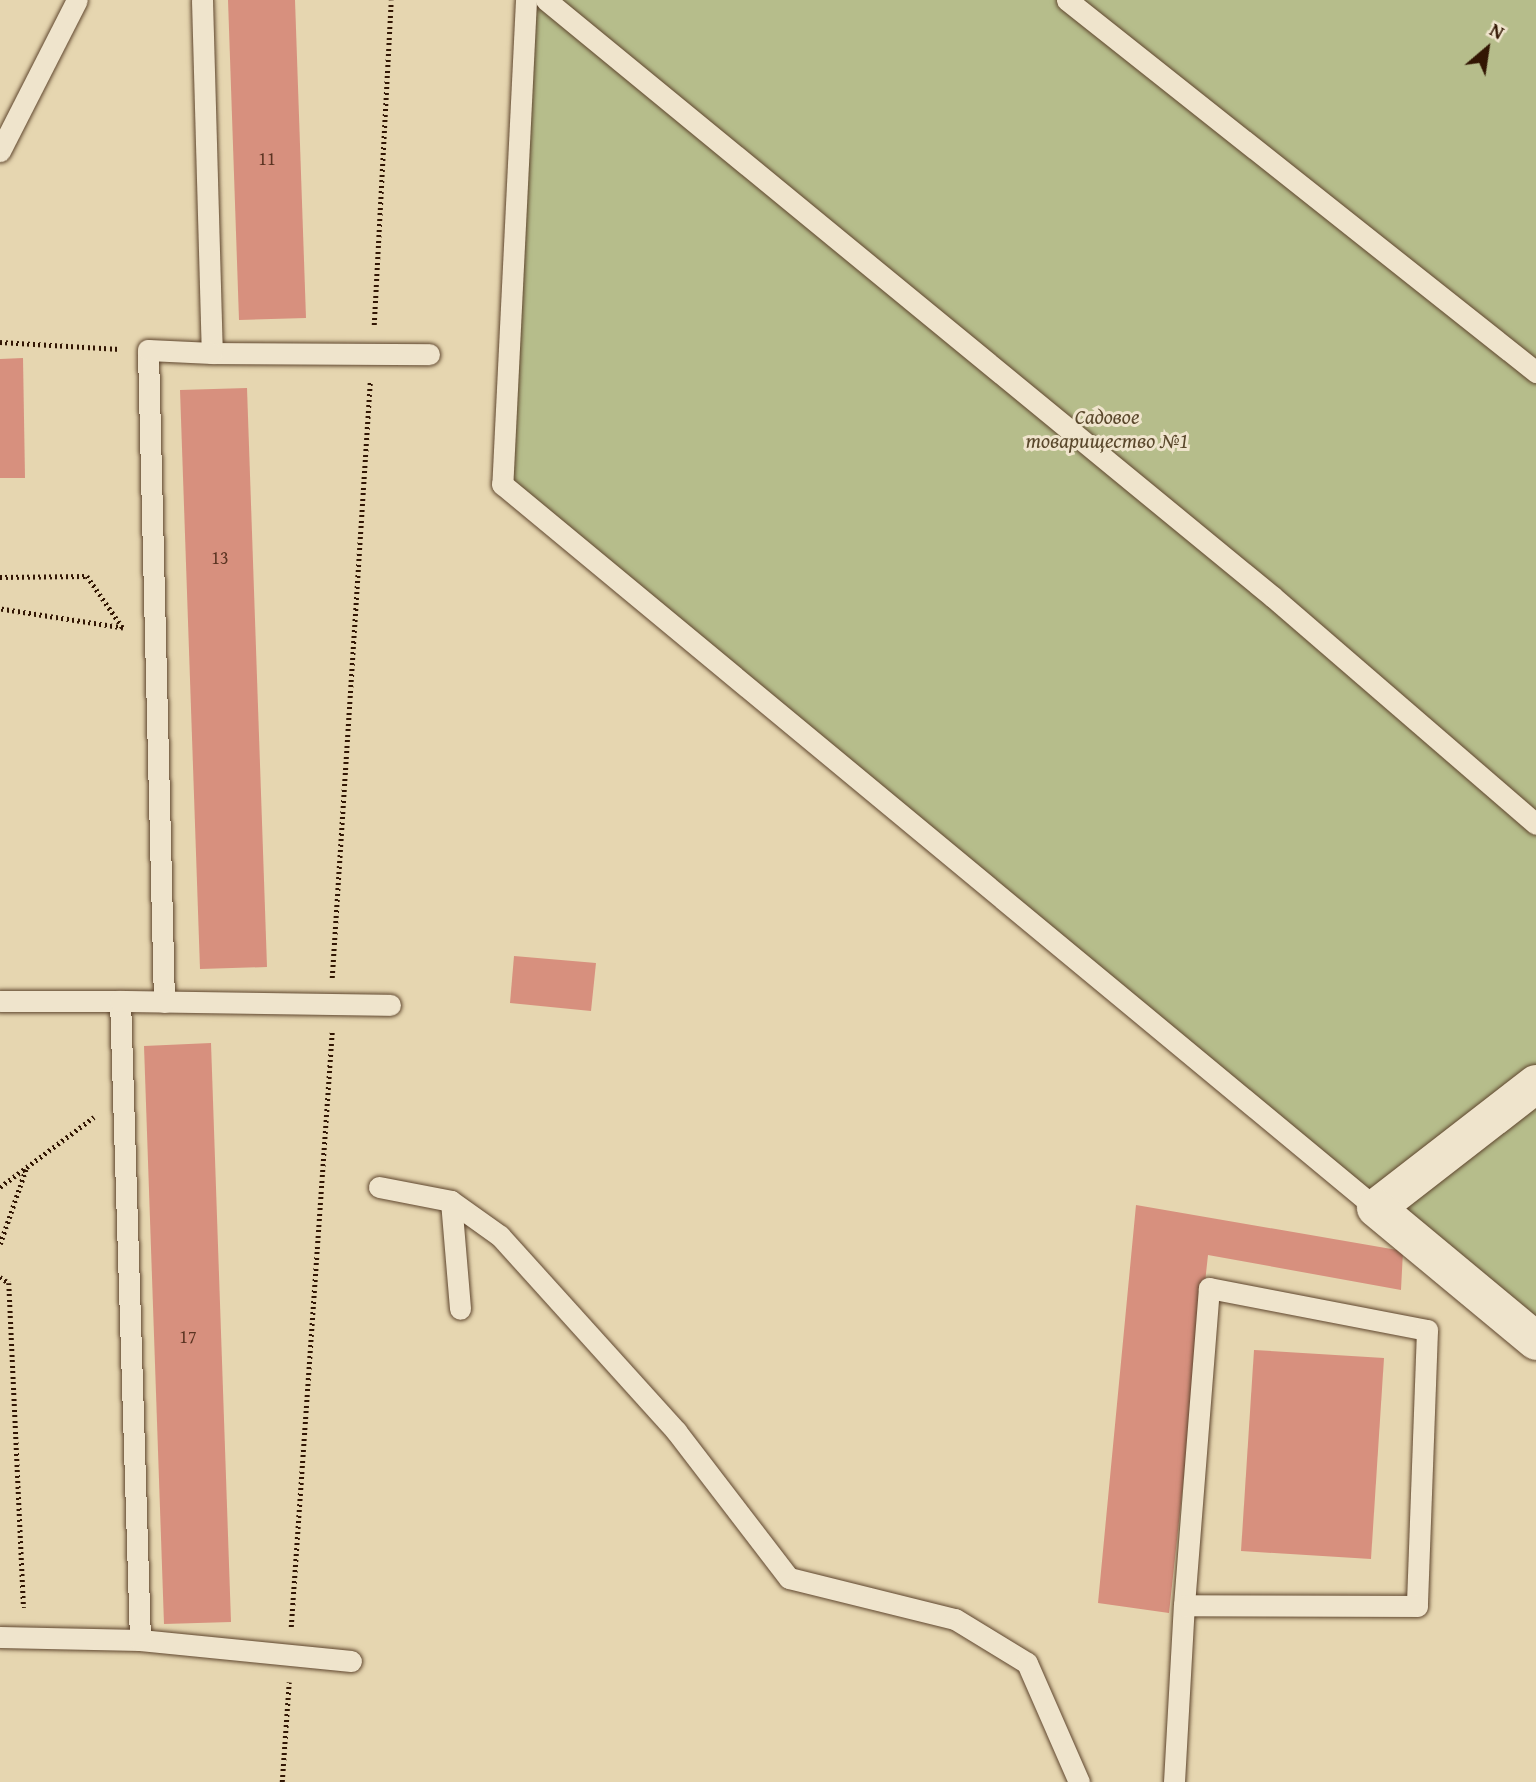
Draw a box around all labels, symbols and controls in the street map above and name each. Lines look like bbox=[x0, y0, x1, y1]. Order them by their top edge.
north arrow bbox=[1452, 14, 1522, 84]
text: N bbox=[1485, 15, 1510, 46]
house number: 11 bbox=[258, 148, 276, 170]
park label: Садовое товарищество №1 bbox=[1026, 404, 1188, 454]
house number: 13 bbox=[211, 547, 229, 569]
house number: 17 bbox=[179, 1326, 197, 1348]

